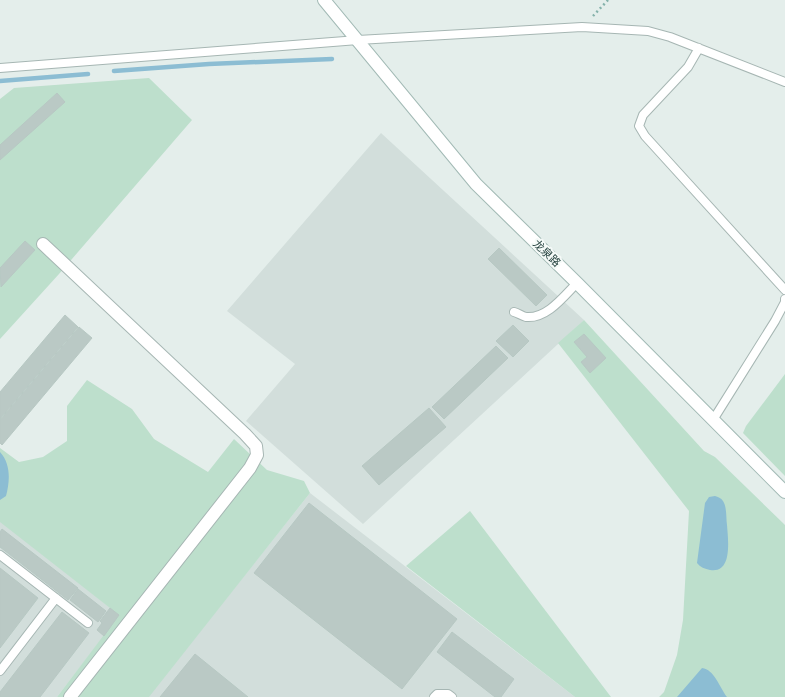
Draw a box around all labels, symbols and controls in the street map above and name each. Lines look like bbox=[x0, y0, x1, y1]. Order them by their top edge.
street label: 龙泉路 bbox=[530, 237, 564, 269]

